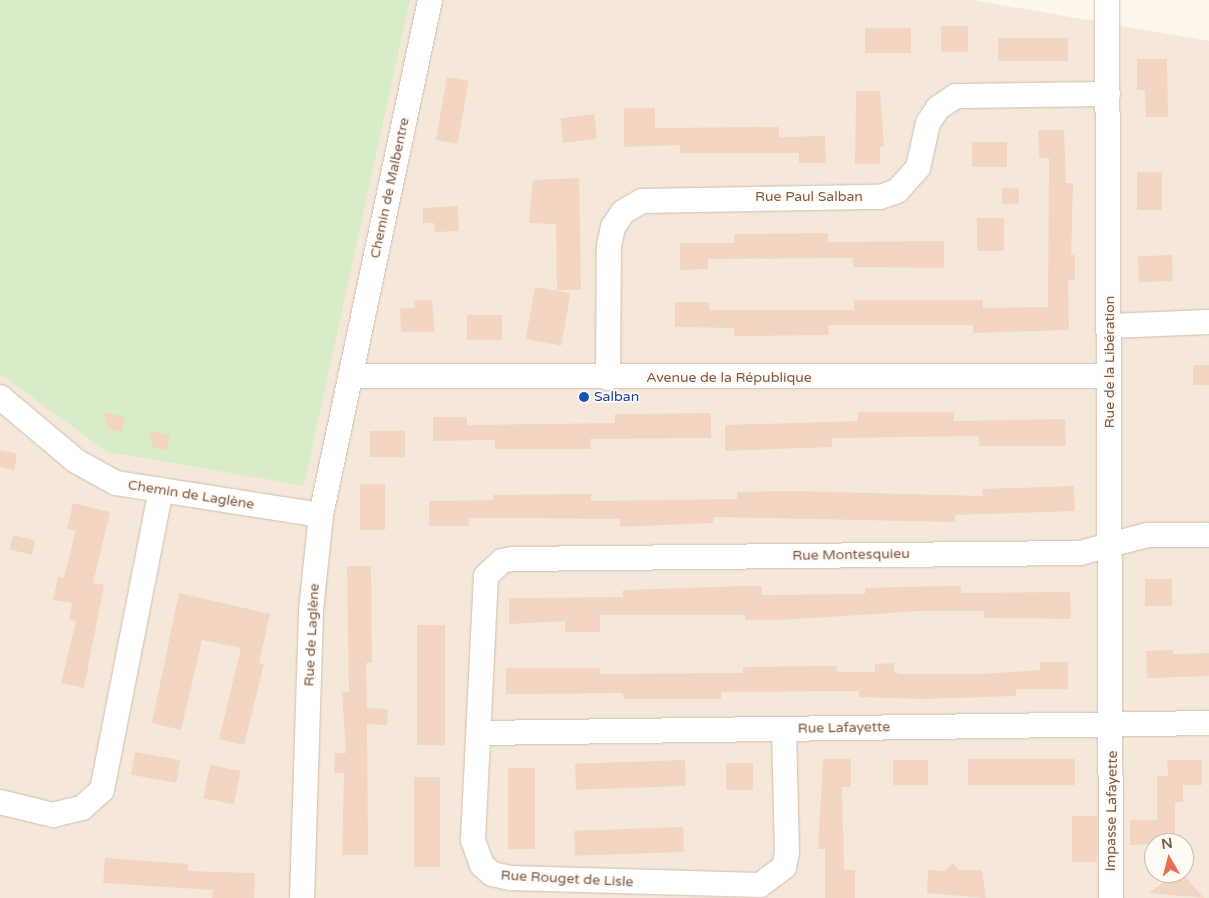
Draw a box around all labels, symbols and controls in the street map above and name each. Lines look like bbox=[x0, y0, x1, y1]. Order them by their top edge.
street label: Chemin de Malbentre bbox=[367, 116, 413, 260]
street label: Rue Paul Salban bbox=[755, 189, 863, 205]
street label: Rue de la Libération bbox=[1102, 296, 1118, 428]
street label: Avenue de la République bbox=[646, 370, 812, 386]
place label: Salban bbox=[594, 389, 639, 405]
marker: Salban bbox=[578, 391, 590, 403]
street label: Chemin de Laglène bbox=[127, 477, 255, 513]
street label: Rue Montesquieu bbox=[792, 546, 910, 564]
street label: Rue de Laglène bbox=[301, 583, 323, 687]
street label: Rue Lafayette bbox=[798, 719, 890, 737]
street label: Impasse Lafayette bbox=[1103, 750, 1121, 872]
north arrow bbox=[1144, 833, 1194, 883]
text: N bbox=[1160, 834, 1174, 853]
street label: Rue Rouget de Lisle bbox=[500, 867, 634, 891]

